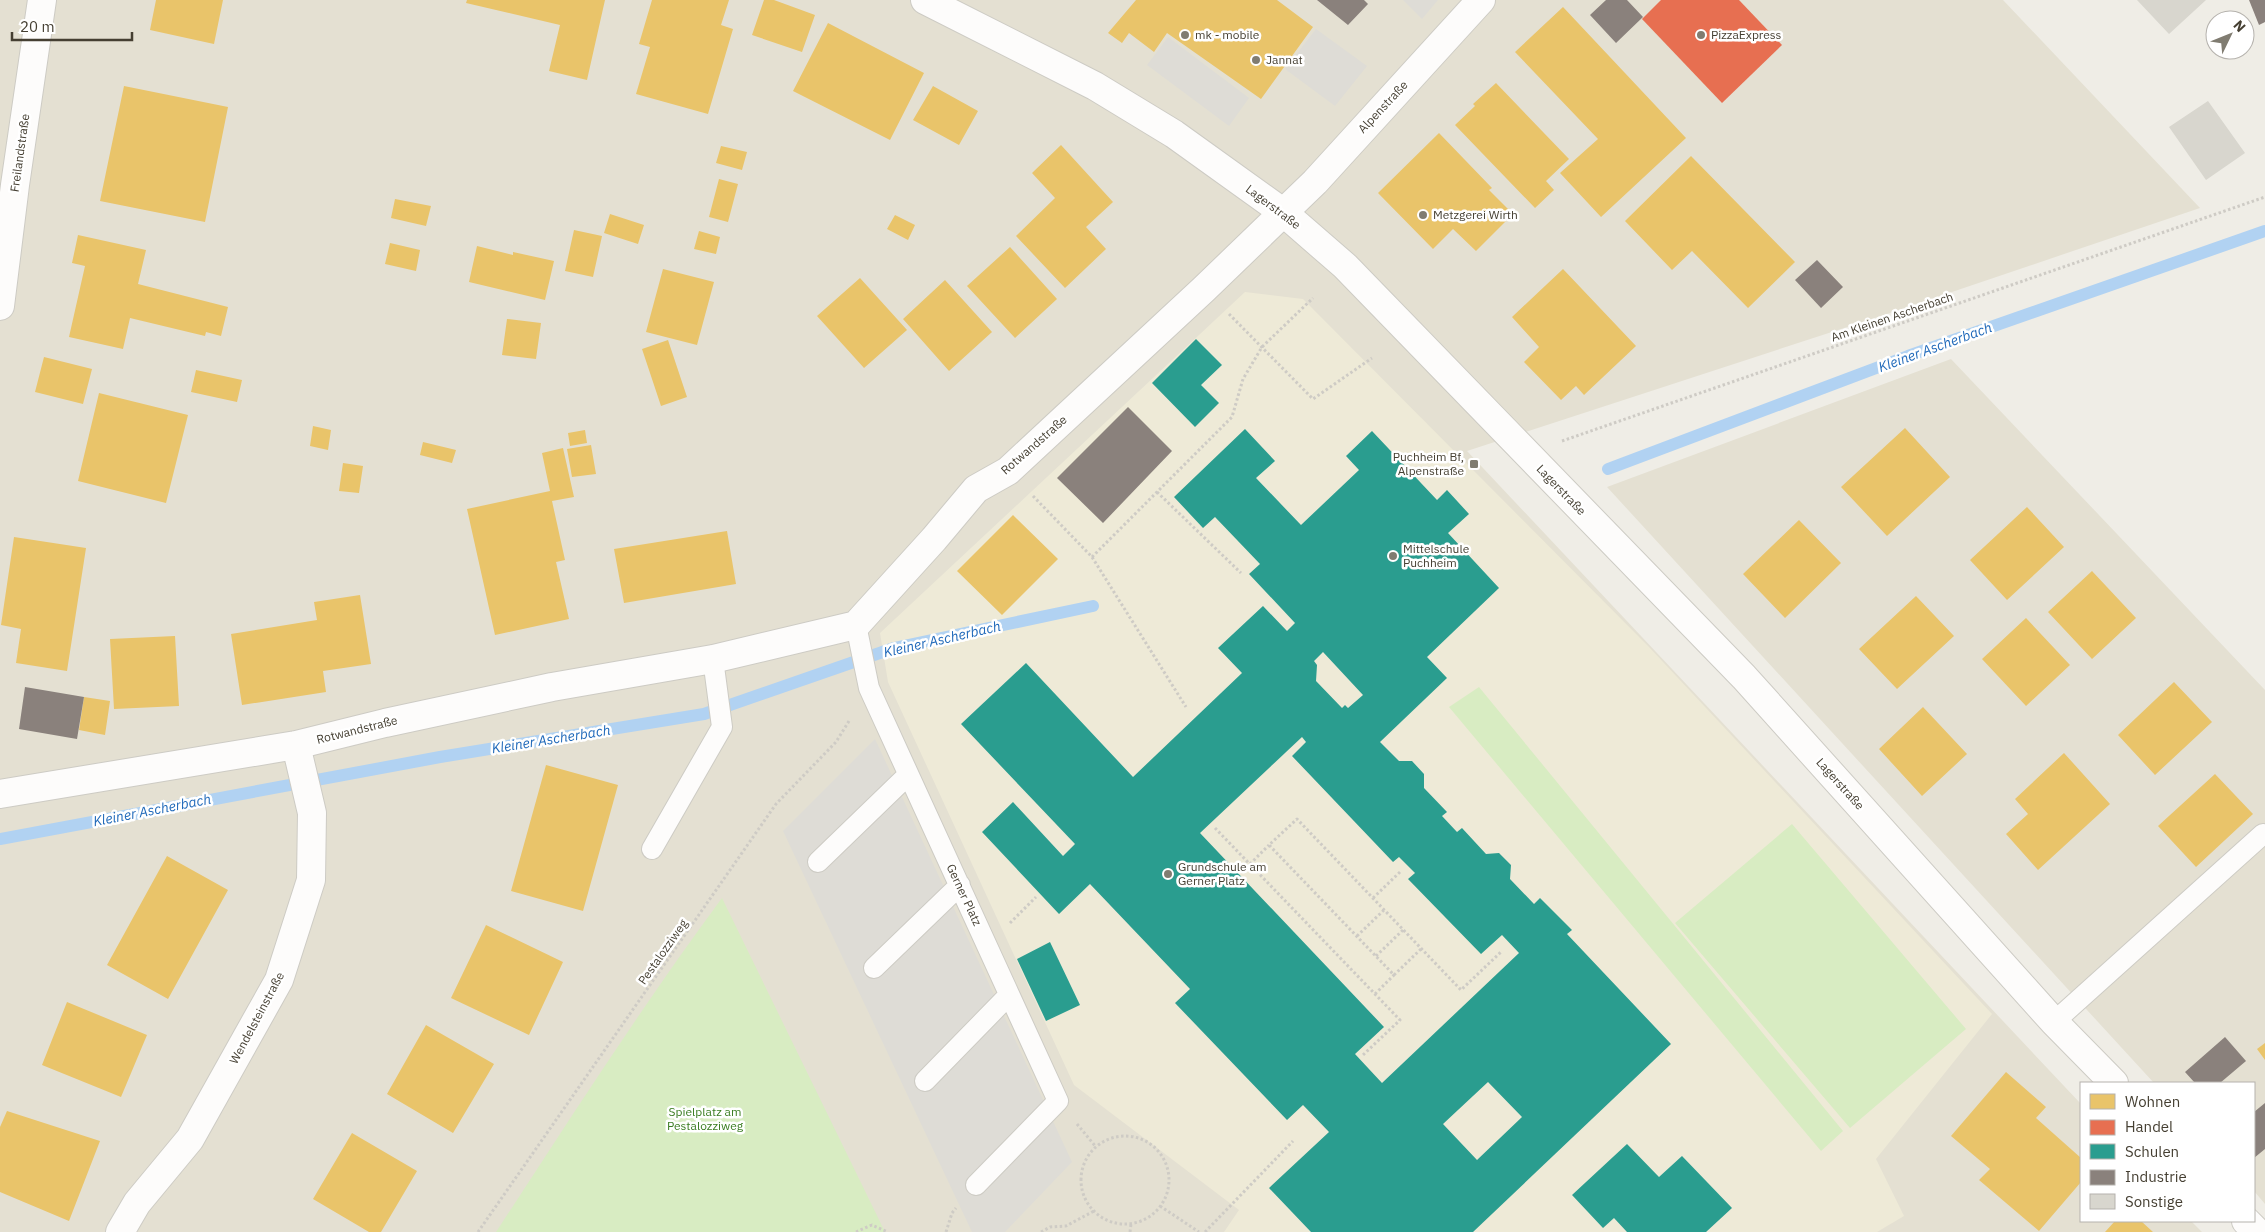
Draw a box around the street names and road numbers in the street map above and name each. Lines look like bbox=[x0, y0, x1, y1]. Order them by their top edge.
street label: Alpenstraße bbox=[1355, 77, 1411, 136]
street label: Freilandstraße bbox=[7, 112, 32, 193]
street label: Lagerstraße bbox=[1243, 181, 1304, 232]
street label: Am Kleinen Ascherbach bbox=[1829, 289, 1955, 344]
street label: Rotwandstraße bbox=[998, 412, 1070, 477]
street label: Lagerstraße bbox=[1534, 461, 1590, 518]
street label: Rotwandstraße bbox=[315, 712, 399, 747]
street label: Lagerstraße bbox=[1813, 755, 1868, 813]
street label: Gerner Platz bbox=[944, 861, 986, 929]
street label: Pestalozziweg bbox=[635, 916, 691, 987]
street label: Wendelsteinstraße bbox=[226, 969, 287, 1066]

